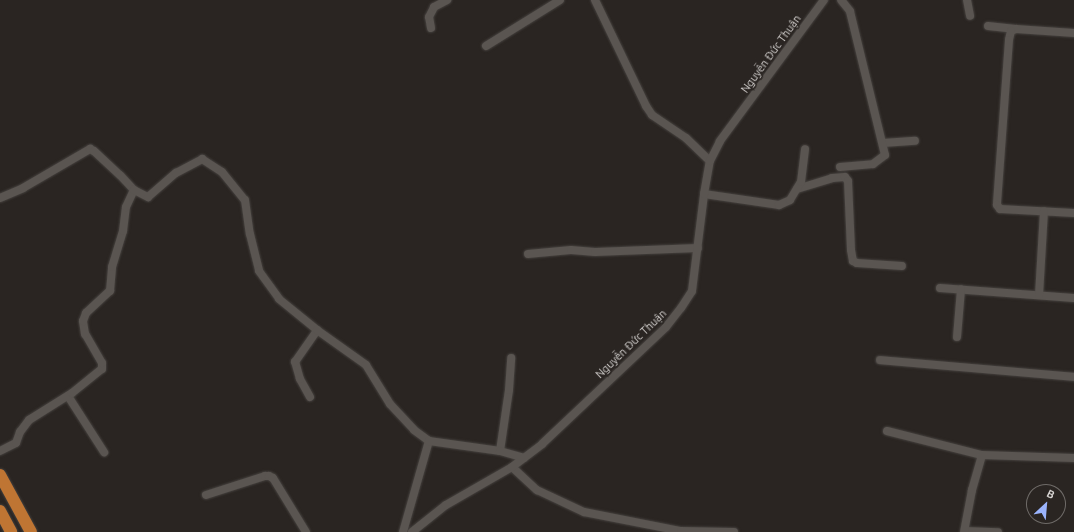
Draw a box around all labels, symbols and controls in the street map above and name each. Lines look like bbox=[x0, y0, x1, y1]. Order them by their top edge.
street label: Nguyễn Đức Thuận bbox=[738, 12, 804, 96]
street label: Nguyễn Đức Thuận bbox=[593, 307, 669, 381]
north arrow bbox=[1026, 484, 1066, 524]
text: B bbox=[1045, 487, 1057, 501]

